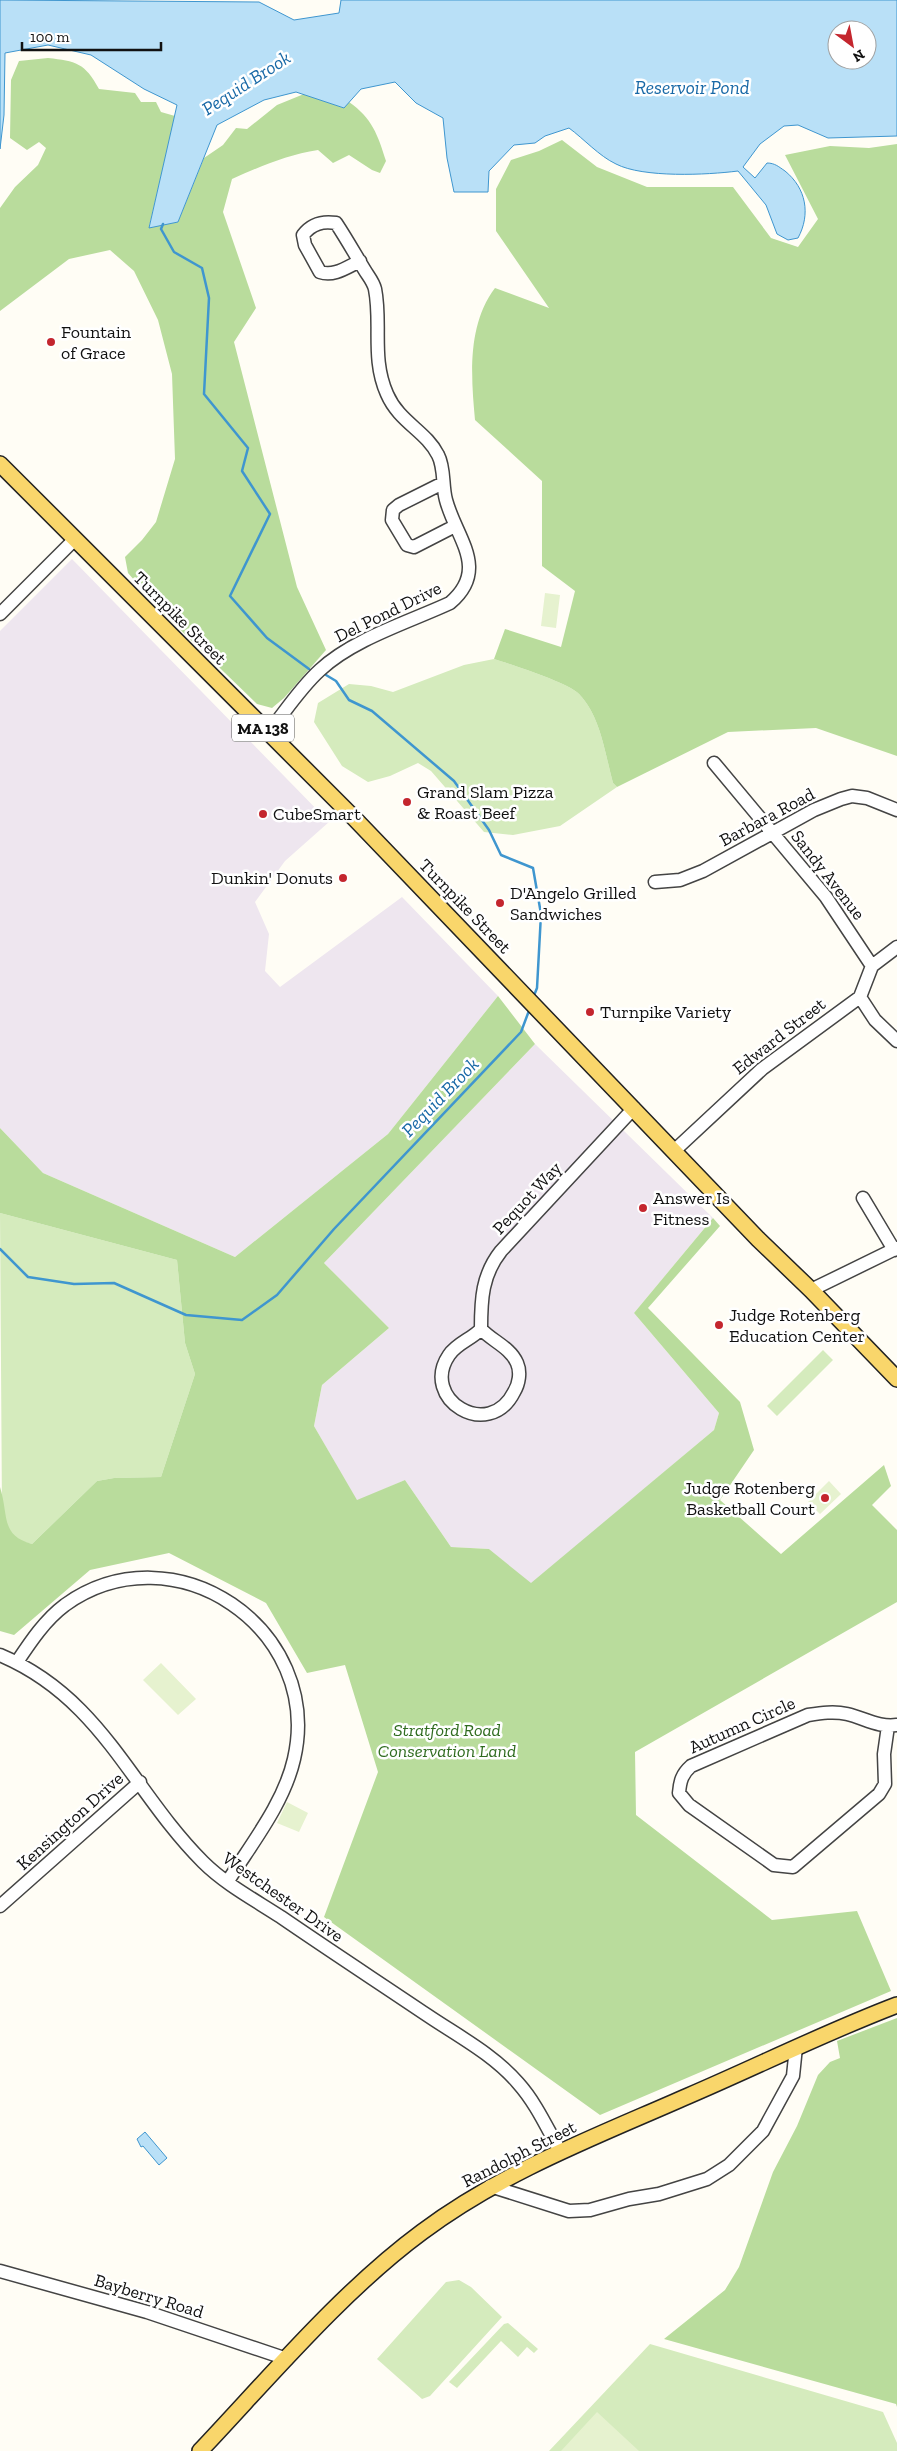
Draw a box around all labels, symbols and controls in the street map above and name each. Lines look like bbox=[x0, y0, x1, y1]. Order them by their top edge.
scale bar bbox=[22, 20, 161, 52]
north arrow bbox=[827, 20, 877, 70]
text: 100 m bbox=[30, 28, 69, 46]
water label: Pequid Brook bbox=[197, 46, 295, 120]
text: N bbox=[849, 46, 868, 66]
water label: Reservoir Pond bbox=[635, 76, 750, 99]
place label: Fountain of Grace bbox=[61, 321, 132, 364]
marker: Fountain of Grace bbox=[45, 336, 57, 348]
street label: Turnpike Street bbox=[129, 567, 232, 670]
street label: Del Pond Drive bbox=[331, 577, 445, 647]
road number: MA 138 bbox=[232, 714, 294, 741]
place label: Grand Slam Pizza & Roast Beef bbox=[417, 781, 554, 824]
street label: Barbara Road bbox=[716, 783, 818, 851]
marker: Grand Slam Pizza & Roast Beef bbox=[401, 796, 413, 808]
place label: CubeSmart bbox=[273, 803, 361, 825]
marker: CubeSmart bbox=[257, 808, 269, 820]
street label: Sandy Avenue bbox=[786, 826, 870, 924]
street label: Turnpike Street bbox=[414, 854, 516, 958]
place label: Dunkin' Donuts bbox=[211, 867, 333, 889]
marker: Dunkin' Donuts bbox=[337, 872, 349, 884]
place label: D'Angelo Grilled Sandwiches bbox=[510, 882, 636, 925]
marker: D'Angelo Grilled Sandwiches bbox=[494, 897, 506, 909]
street label: Edward Street bbox=[728, 993, 830, 1079]
place label: Turnpike Variety bbox=[600, 1001, 732, 1023]
marker: Turnpike Variety bbox=[584, 1006, 596, 1018]
water label: Pequid Brook bbox=[397, 1053, 483, 1141]
street label: Pequot Way bbox=[488, 1157, 567, 1239]
place label: Answer Is Fitness bbox=[653, 1187, 730, 1230]
marker: Answer Is Fitness bbox=[637, 1202, 649, 1214]
place label: Judge Rotenberg Education Center bbox=[729, 1304, 865, 1347]
marker: Judge Rotenberg Education Center bbox=[713, 1319, 725, 1331]
place label: Judge Rotenberg Basketball Court bbox=[684, 1477, 815, 1520]
marker: Judge Rotenberg Basketball Court bbox=[819, 1492, 831, 1504]
street label: Autumn Circle bbox=[685, 1692, 799, 1758]
park label: Stratford Road Conservation Land bbox=[378, 1719, 516, 1762]
street label: Kensington Drive bbox=[12, 1767, 128, 1875]
street label: Westchester Drive bbox=[218, 1847, 348, 1947]
street label: Randolph Street bbox=[458, 2116, 580, 2192]
street label: Bayberry Road bbox=[92, 2269, 206, 2323]

